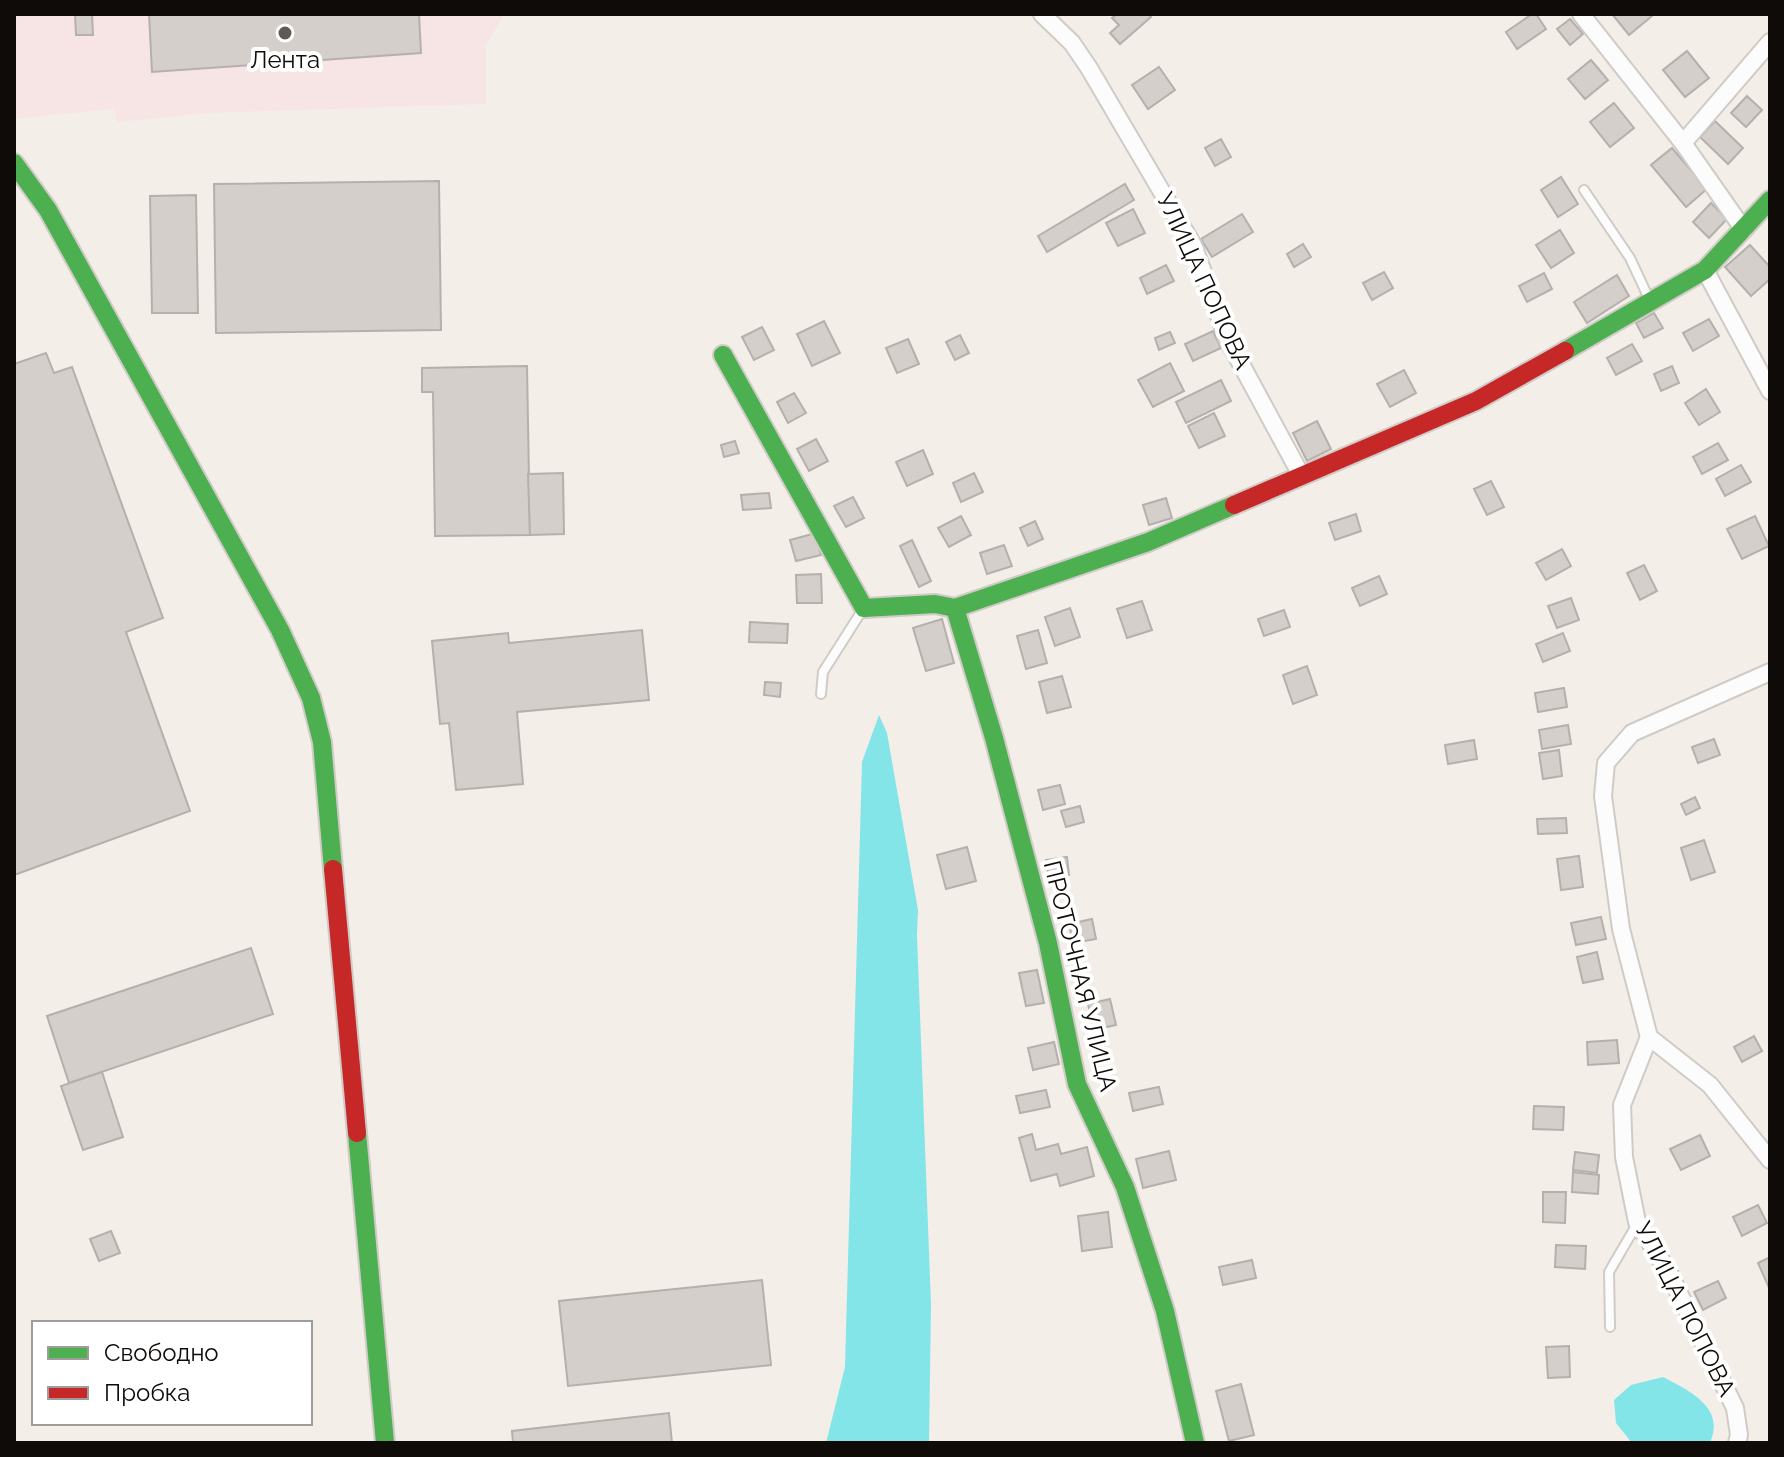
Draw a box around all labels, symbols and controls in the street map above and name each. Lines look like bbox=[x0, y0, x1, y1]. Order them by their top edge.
marker: Лента bbox=[276, 24, 294, 42]
place label: Лента bbox=[250, 45, 320, 74]
street label: УЛИЦА ПОПОВА bbox=[1151, 188, 1258, 374]
street label: ПРОТОЧНАЯ УЛИЦА bbox=[1038, 858, 1123, 1094]
street label: УЛИЦА ПОПОВА bbox=[1629, 1217, 1742, 1401]
legend bbox=[32, 1321, 312, 1425]
text: Свободно bbox=[104, 1338, 219, 1367]
text: Пробка bbox=[104, 1378, 190, 1407]

